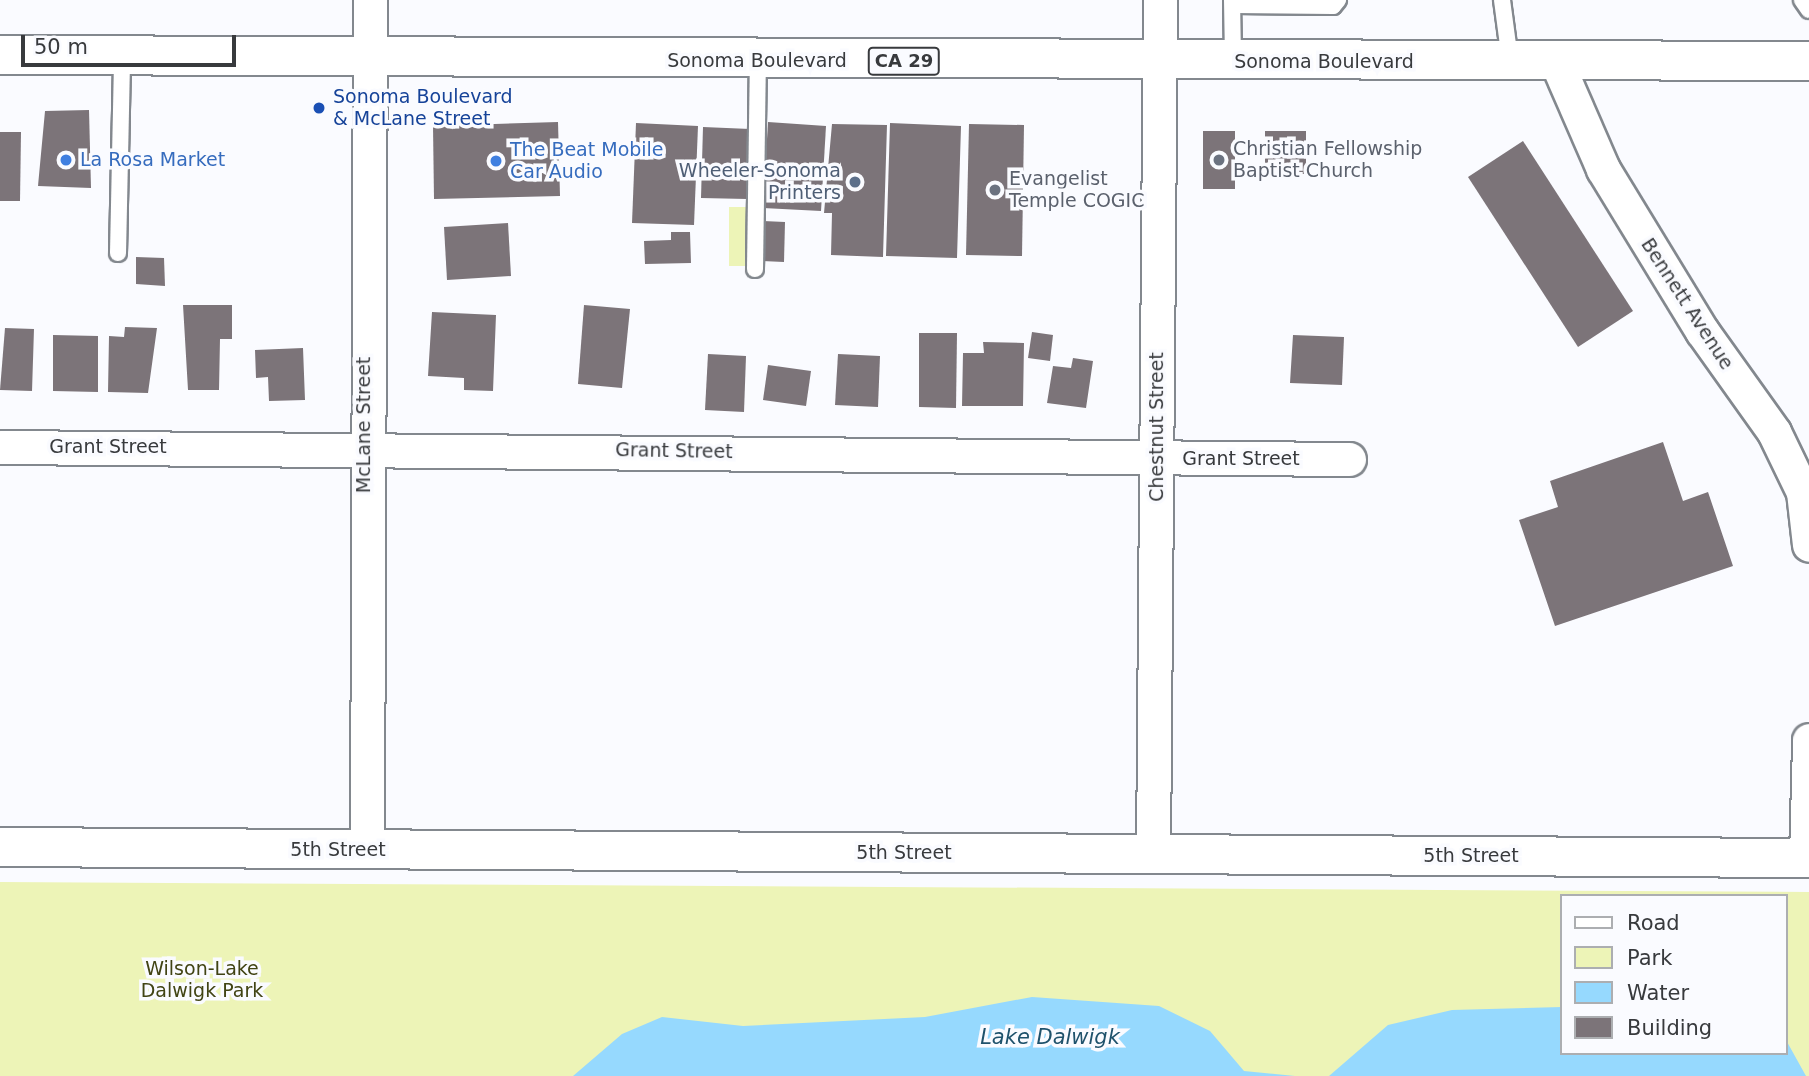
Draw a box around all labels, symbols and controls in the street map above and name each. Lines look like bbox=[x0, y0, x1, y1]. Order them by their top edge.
scale bar bbox=[24, 21, 240, 65]
text: 50 m bbox=[34, 35, 88, 59]
road number: CA 29 bbox=[867, 46, 941, 76]
street label: Sonoma Boulevard bbox=[667, 50, 847, 72]
street label: Sonoma Boulevard bbox=[1234, 51, 1414, 73]
place label: Sonoma Boulevard & McLane Street bbox=[333, 86, 513, 130]
marker: Sonoma Boulevard & McLane Street bbox=[311, 100, 327, 116]
place label: Christian Fellowship Baptist Church bbox=[1233, 138, 1422, 182]
place label: The Beat Mobile Car Audio bbox=[510, 139, 664, 183]
place label: La Rosa Market bbox=[80, 149, 225, 171]
marker: La Rosa Market bbox=[58, 152, 74, 168]
marker: Christian Fellowship Baptist Church bbox=[1211, 152, 1227, 168]
marker: The Beat Mobile Car Audio bbox=[488, 153, 504, 169]
place label: Wheeler-Sonoma Printers bbox=[679, 160, 841, 204]
place label: Evangelist Temple COGIC bbox=[1009, 168, 1144, 212]
marker: Wheeler-Sonoma Printers bbox=[847, 174, 863, 190]
marker: Evangelist Temple COGIC bbox=[987, 182, 1003, 198]
street label: Bennett Avenue bbox=[1636, 234, 1738, 374]
street label: Chestnut Street bbox=[1146, 352, 1168, 502]
street label: McLane Street bbox=[353, 357, 375, 493]
street label: Grant Street bbox=[49, 436, 167, 458]
street label: Grant Street bbox=[615, 439, 733, 463]
street label: Grant Street bbox=[1182, 448, 1300, 470]
street label: 5th Street bbox=[290, 839, 386, 861]
street label: 5th Street bbox=[856, 842, 952, 864]
street label: 5th Street bbox=[1423, 845, 1519, 867]
legend bbox=[1560, 894, 1788, 1055]
text: Road bbox=[1627, 911, 1680, 935]
text: Park bbox=[1627, 946, 1672, 970]
park label: Wilson-Lake Dalwigk Park bbox=[141, 958, 263, 1002]
text: Water bbox=[1627, 981, 1689, 1005]
text: Building bbox=[1627, 1016, 1712, 1040]
water label: Lake Dalwigk bbox=[980, 1024, 1120, 1050]

